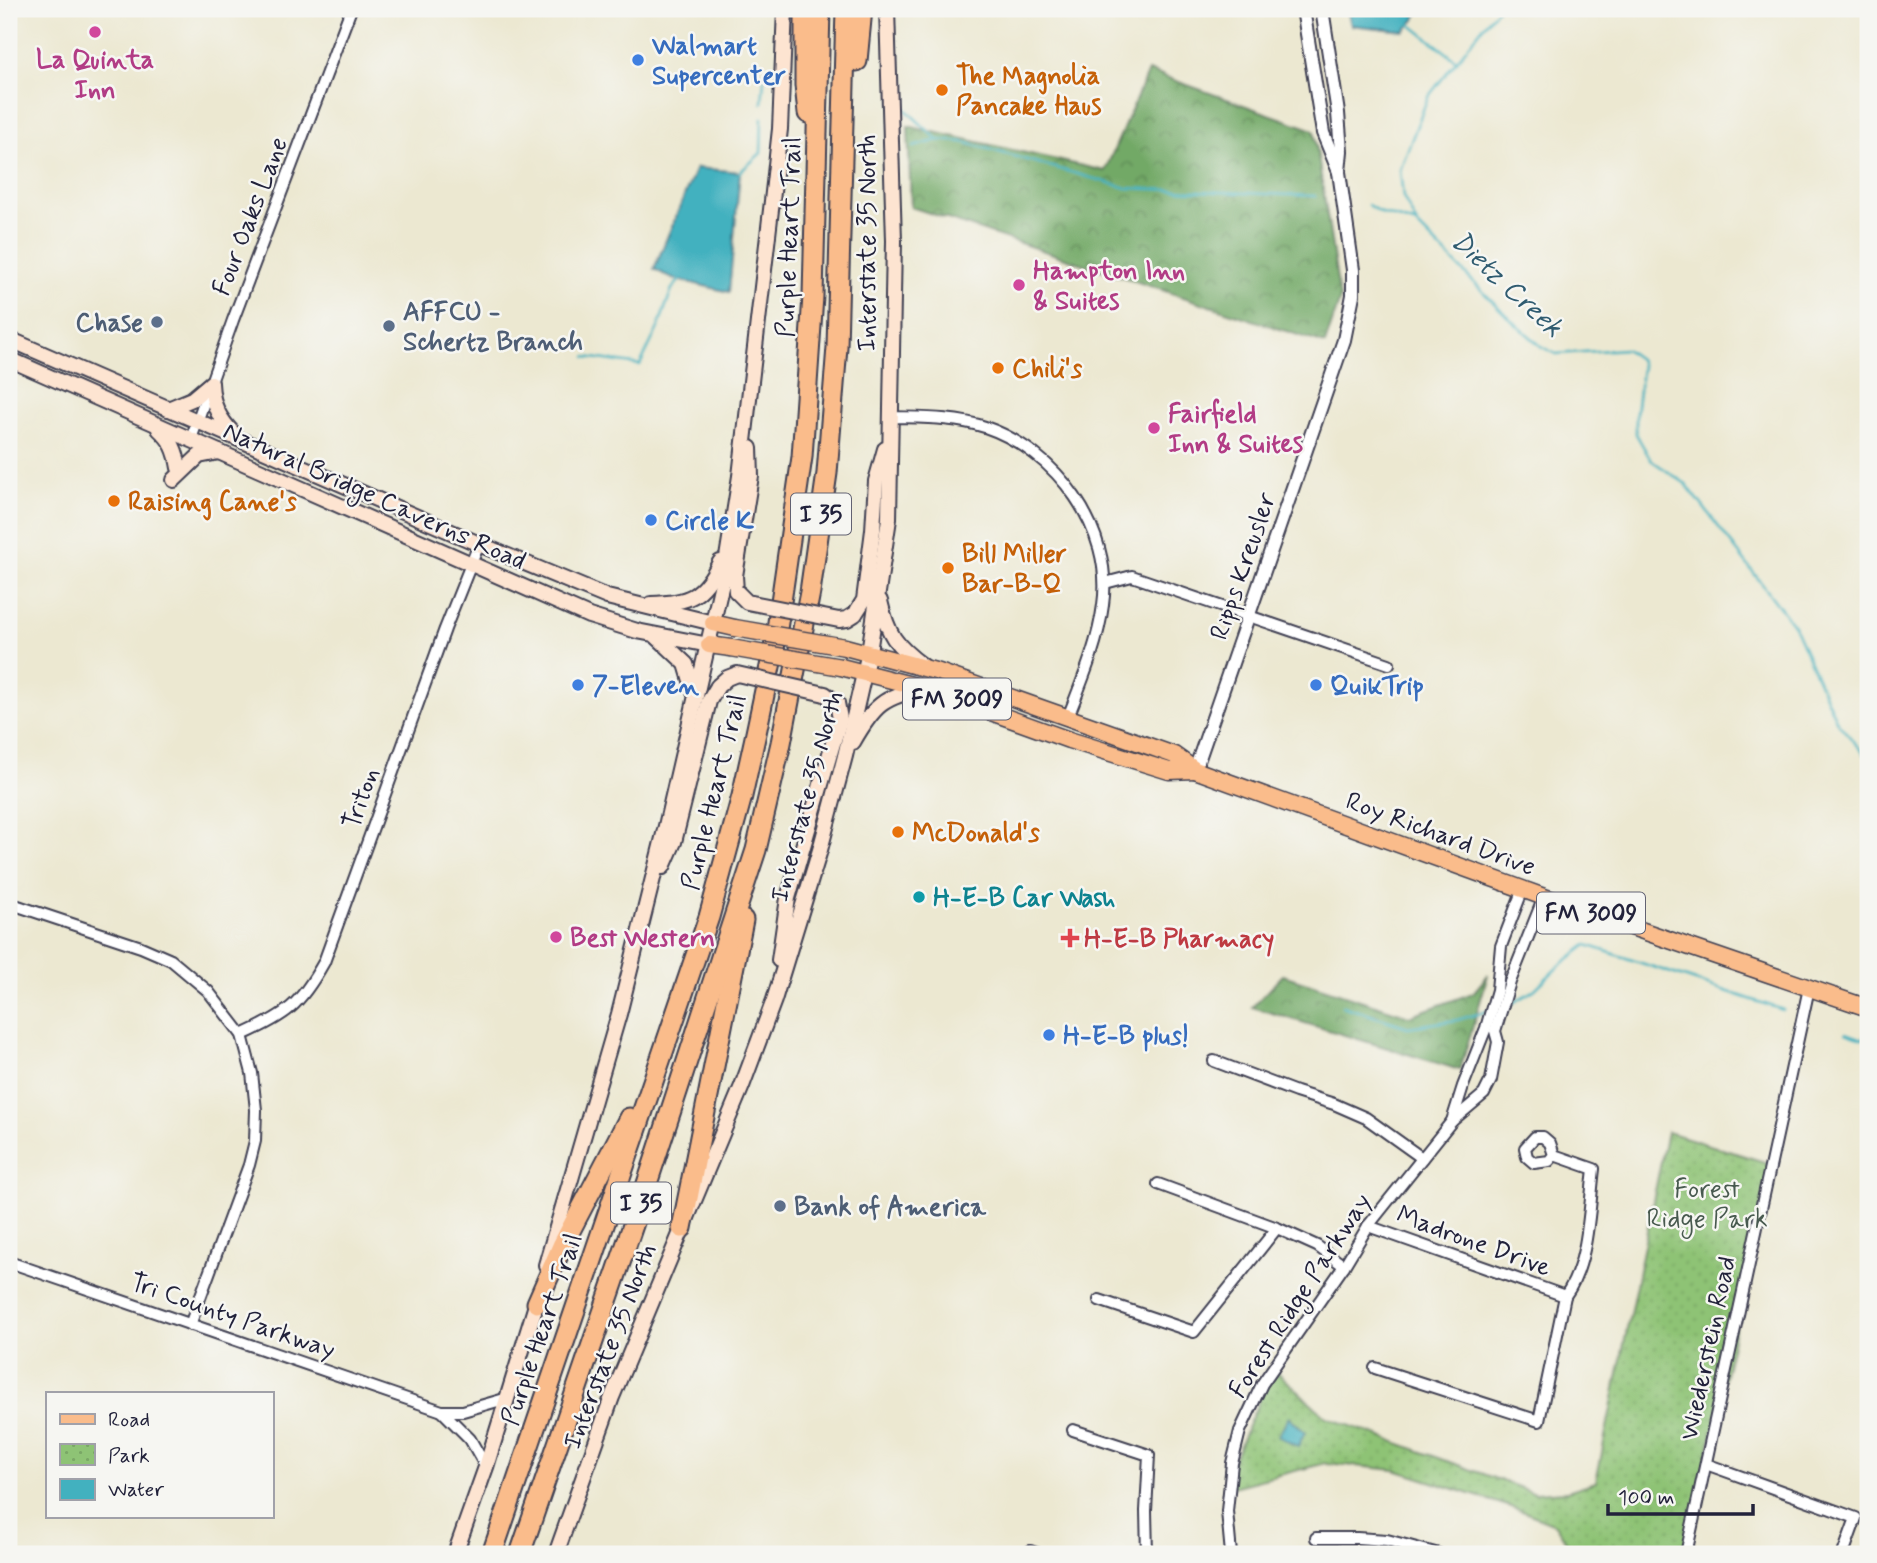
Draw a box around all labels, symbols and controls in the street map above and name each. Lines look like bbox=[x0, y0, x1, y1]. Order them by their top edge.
marker: La Quinta Inn bbox=[87, 24, 103, 40]
place label: Walmart Supercenter bbox=[651, 30, 786, 94]
place label: La Quinta Inn bbox=[36, 44, 154, 108]
marker: Walmart Supercenter bbox=[630, 52, 646, 68]
place label: The Magnolia Pancake Haus bbox=[956, 60, 1102, 124]
marker: The Magnolia Pancake Haus bbox=[934, 82, 950, 98]
street label: Four Oaks Lane bbox=[205, 133, 297, 301]
street label: Interstate 35 North bbox=[851, 134, 885, 352]
street label: Purple Heart Trail bbox=[770, 136, 810, 338]
water label: Dietz Creek bbox=[1442, 223, 1570, 346]
place label: Hampton Inn & Suites bbox=[1033, 255, 1185, 319]
marker: Hampton Inn & Suites bbox=[1011, 277, 1027, 293]
place label: AFFCU - Schertz Branch bbox=[403, 296, 583, 360]
place label: Chase bbox=[76, 307, 143, 341]
marker: Chase bbox=[149, 314, 165, 330]
marker: AFFCU - Schertz Branch bbox=[381, 318, 397, 334]
place label: Chili's bbox=[1012, 353, 1083, 387]
marker: Chili's bbox=[990, 360, 1006, 376]
place label: Fairfield Inn & Suites bbox=[1168, 398, 1303, 462]
street label: Natural Bridge Caverns Road bbox=[217, 415, 531, 581]
marker: Fairfield Inn & Suites bbox=[1146, 420, 1162, 436]
place label: Raising Cane's bbox=[128, 486, 297, 521]
street label: Ripps Kreusler bbox=[1203, 488, 1285, 645]
marker: Raising Cane's bbox=[106, 493, 122, 509]
road number: I 35 bbox=[791, 494, 851, 534]
place label: Circle K bbox=[665, 505, 754, 539]
marker: Circle K bbox=[643, 512, 659, 528]
place label: Bill Miller Bar-B-Q bbox=[962, 538, 1067, 602]
marker: Bill Miller Bar-B-Q bbox=[940, 560, 956, 576]
place label: 7-Eleven bbox=[592, 670, 699, 704]
place label: QuikTrip bbox=[1330, 670, 1424, 704]
marker: 7-Eleven bbox=[570, 677, 586, 693]
marker: QuikTrip bbox=[1308, 677, 1324, 693]
road number: FM 3009 bbox=[903, 678, 1011, 720]
street label: Interstate 35 North bbox=[763, 687, 852, 906]
street label: Purple Heart Trail bbox=[674, 691, 756, 894]
street label: Triton bbox=[335, 763, 389, 834]
street label: Roy Richard Drive bbox=[1341, 785, 1540, 885]
place label: McDonald's bbox=[912, 817, 1040, 851]
marker: McDonald's bbox=[890, 824, 906, 840]
place label: H-E-B Car Wash bbox=[933, 882, 1116, 916]
marker: H-E-B Car Wash bbox=[911, 889, 927, 905]
road number: FM 3009 bbox=[1537, 892, 1645, 933]
place label: Best Western bbox=[570, 922, 715, 956]
place label: H-E-B Pharmacy bbox=[1084, 923, 1274, 957]
marker: Best Western bbox=[548, 929, 564, 945]
marker: H-E-B Pharmacy bbox=[1062, 930, 1078, 946]
place label: H-E-B plus! bbox=[1063, 1020, 1189, 1054]
marker: H-E-B plus! bbox=[1041, 1027, 1057, 1043]
park label: Forest Ridge Park bbox=[1646, 1173, 1768, 1239]
road number: I 35 bbox=[611, 1182, 671, 1224]
street label: Forest Ridge Parkway bbox=[1222, 1187, 1381, 1406]
place label: Bank of America bbox=[794, 1191, 987, 1225]
marker: Bank of America bbox=[772, 1198, 788, 1214]
street label: Madrone Drive bbox=[1391, 1198, 1555, 1286]
street label: Purple Heart Trail bbox=[494, 1229, 592, 1430]
street label: Interstate 35 North bbox=[556, 1239, 666, 1454]
street label: Wiederstein Road bbox=[1673, 1253, 1745, 1444]
street label: Tri County Parkway bbox=[125, 1266, 340, 1368]
legend bbox=[46, 1392, 273, 1518]
text: Road bbox=[108, 1406, 150, 1434]
text: Park bbox=[108, 1442, 150, 1470]
scale bar bbox=[1608, 1472, 1753, 1516]
text: Water bbox=[108, 1476, 164, 1504]
text: 100 m bbox=[1618, 1484, 1674, 1512]

